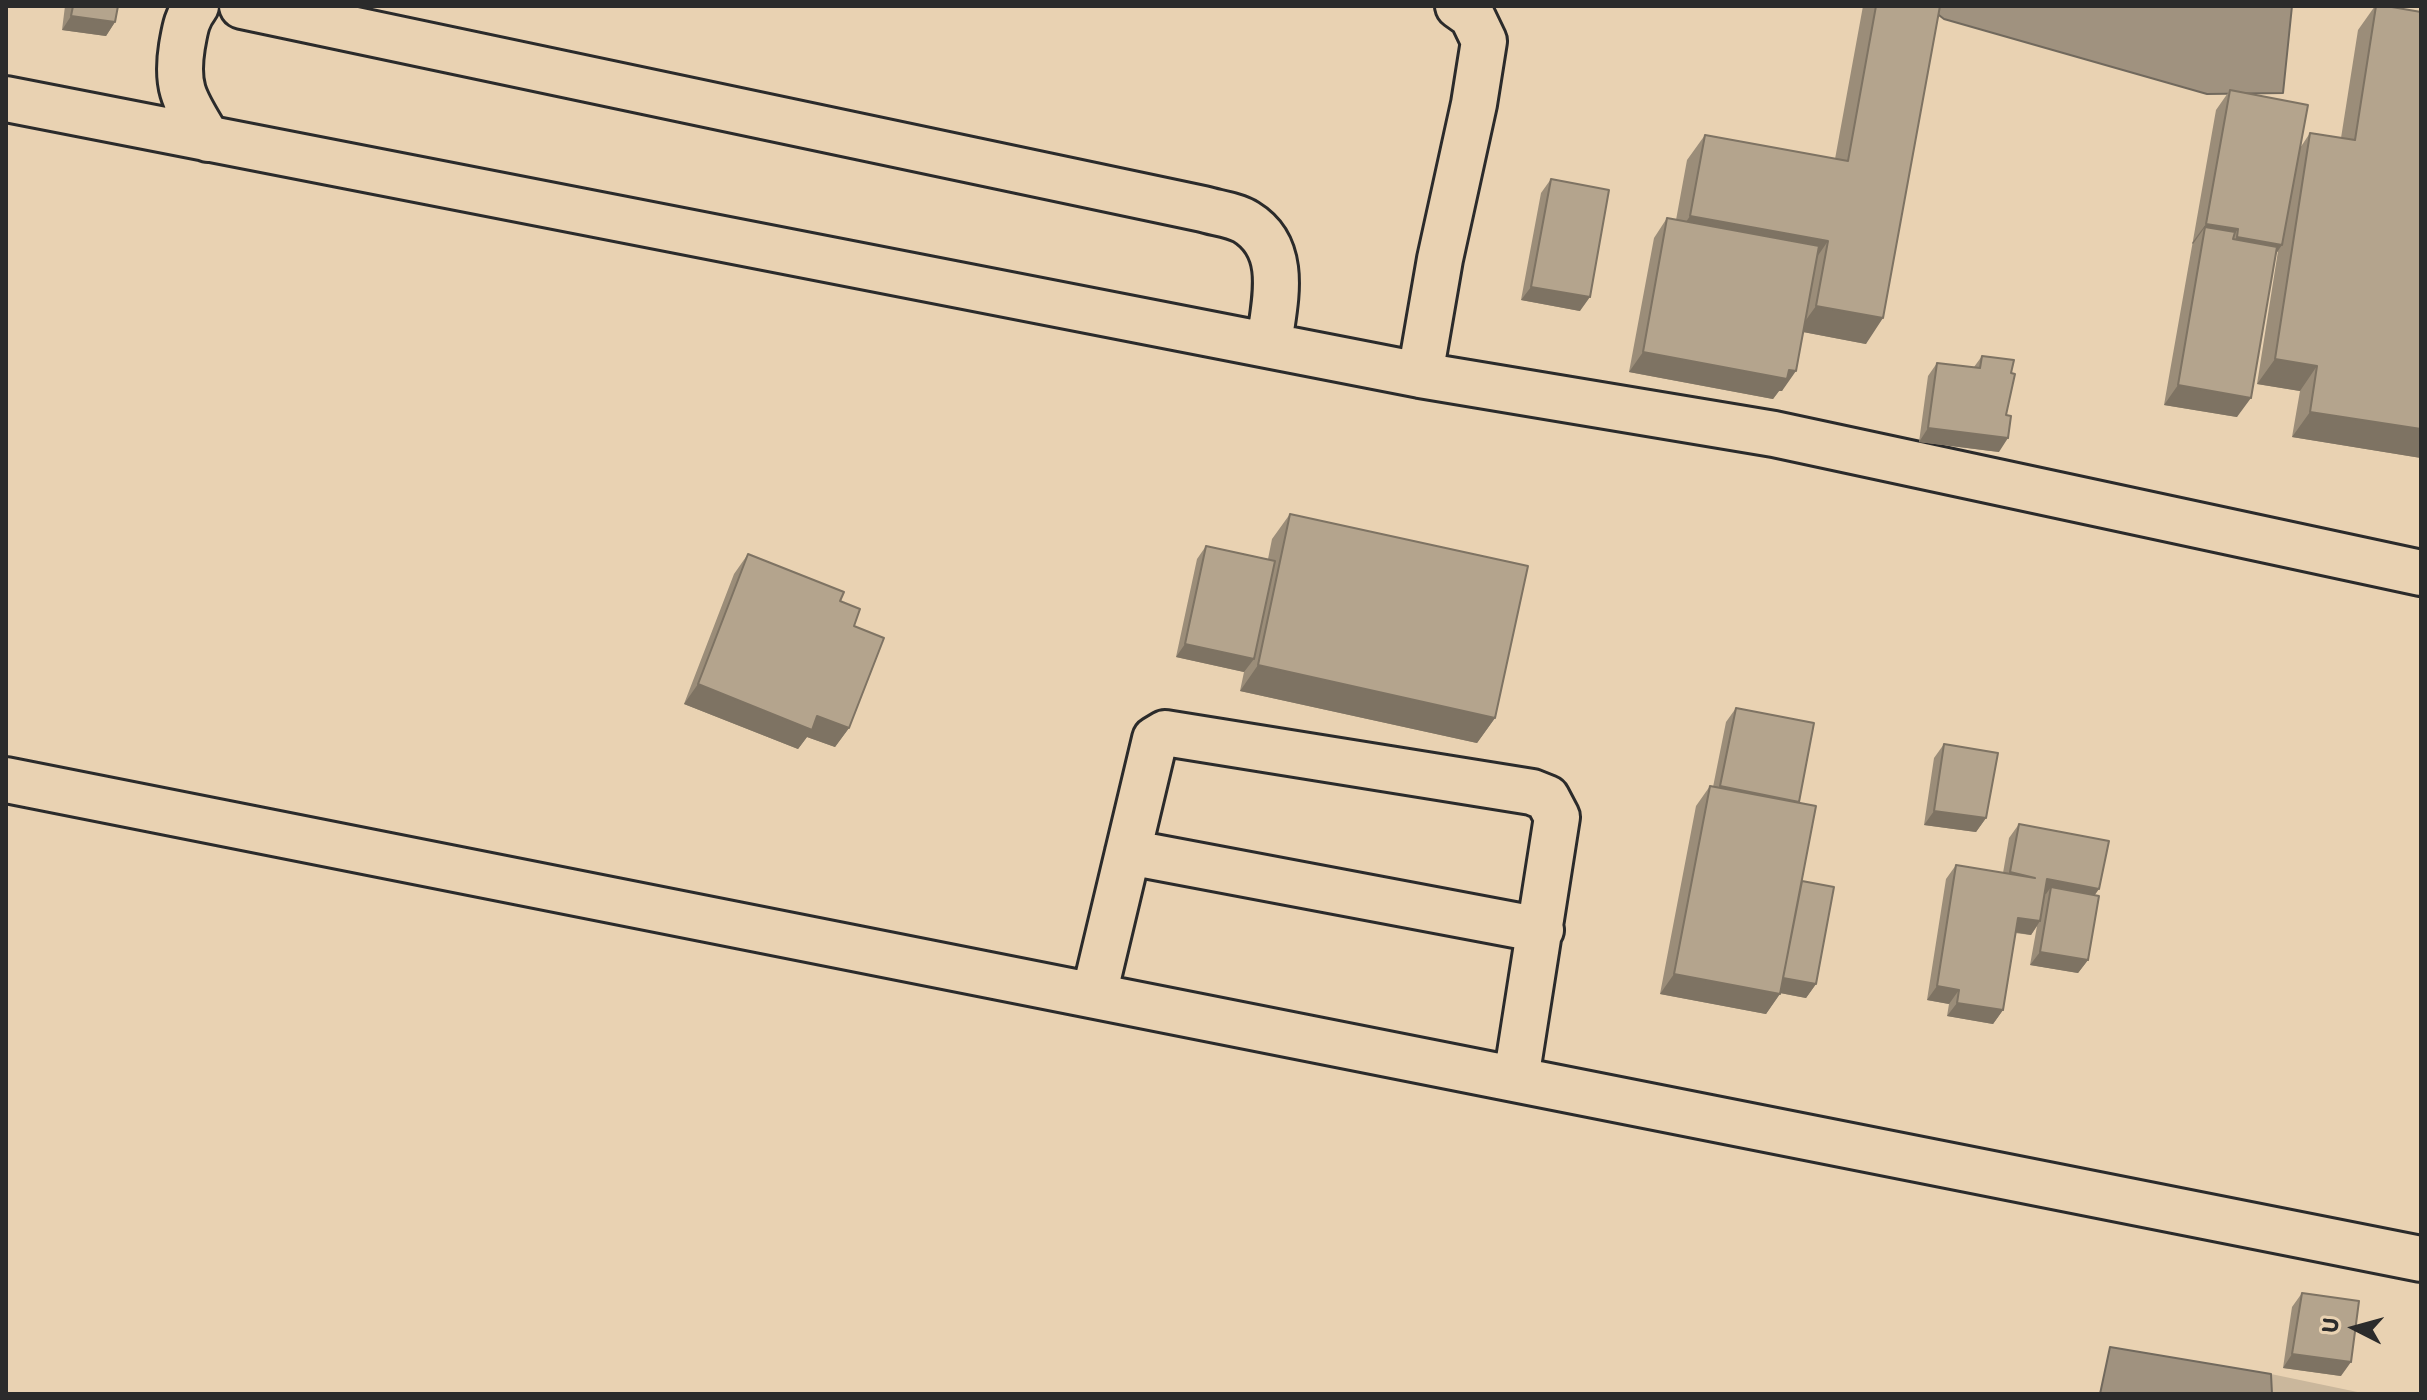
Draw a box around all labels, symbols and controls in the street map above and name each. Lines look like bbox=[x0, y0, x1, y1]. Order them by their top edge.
north arrow bbox=[2315, 1288, 2395, 1368]
text: U bbox=[2315, 1316, 2346, 1334]

